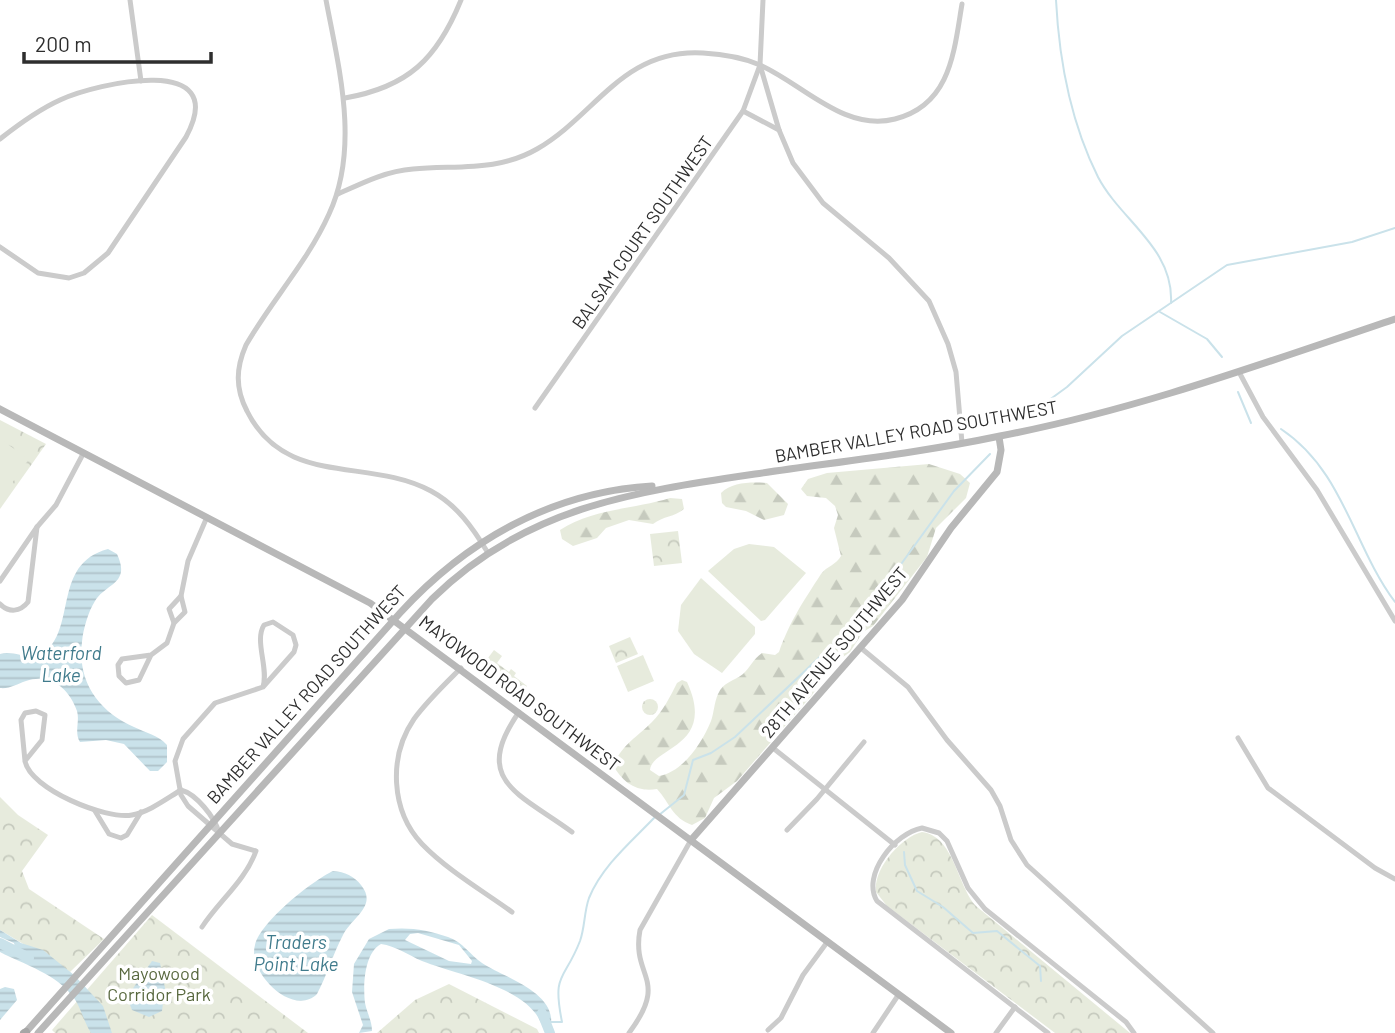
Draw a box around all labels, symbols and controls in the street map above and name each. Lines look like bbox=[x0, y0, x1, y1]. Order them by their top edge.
scale bar bbox=[24, 21, 212, 65]
text: 200 m bbox=[35, 31, 92, 56]
street label: BALSAM COURT SOUTHWEST bbox=[567, 131, 717, 333]
street label: BAMBER VALLEY ROAD SOUTHWEST bbox=[773, 395, 1059, 467]
street label: 28TH AVENUE SOUTHWEST bbox=[756, 562, 912, 742]
street label: BAMBER VALLEY ROAD SOUTHWEST bbox=[202, 580, 410, 808]
street label: MAYOWOOD ROAD SOUTHWEST bbox=[415, 610, 625, 776]
water label: Waterford Lake bbox=[20, 641, 102, 686]
water label: Traders Point Lake bbox=[254, 930, 339, 975]
park label: Mayowood Corridor Park bbox=[107, 962, 211, 1005]

